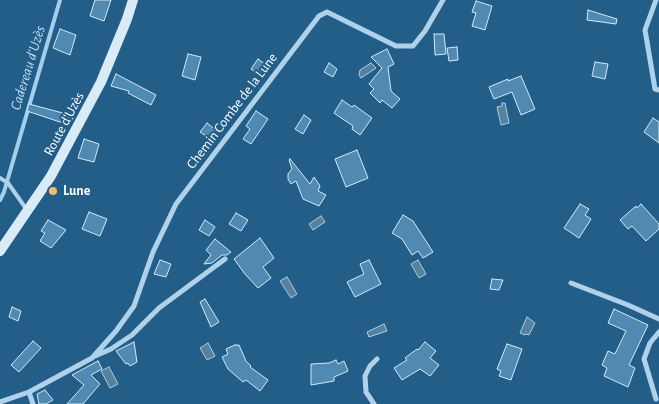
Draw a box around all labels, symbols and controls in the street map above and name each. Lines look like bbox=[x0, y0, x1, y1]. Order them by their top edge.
water label: Cadereau d'Uzès bbox=[7, 24, 49, 112]
street label: Chemin Combe de la Lune bbox=[183, 50, 281, 172]
street label: Route d'Uzès bbox=[40, 89, 88, 159]
place label: Lune bbox=[63, 183, 90, 199]
marker: Lune bbox=[47, 185, 59, 197]

